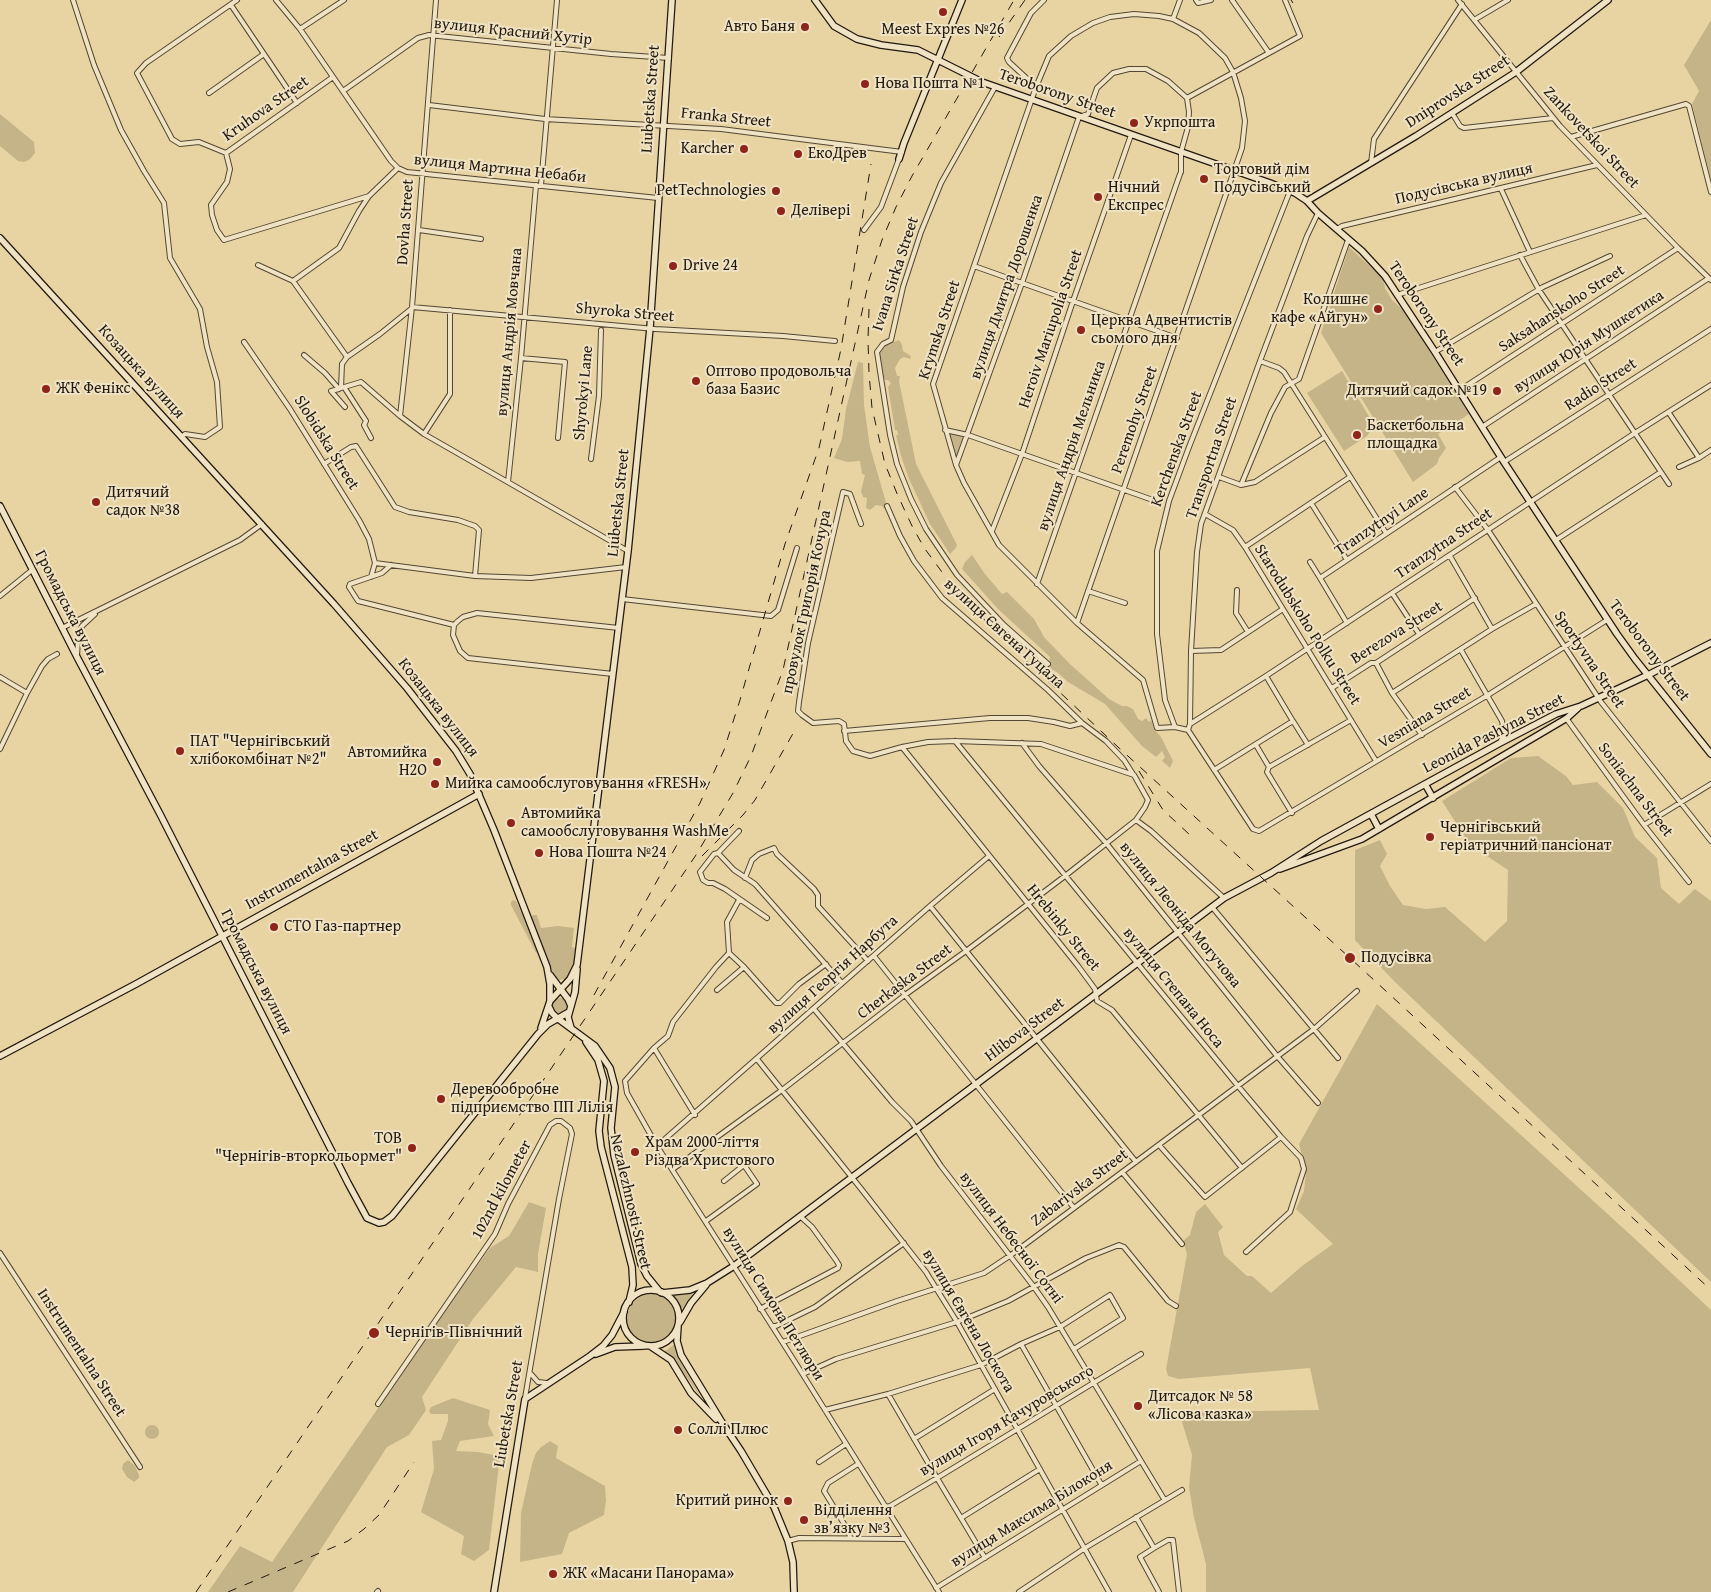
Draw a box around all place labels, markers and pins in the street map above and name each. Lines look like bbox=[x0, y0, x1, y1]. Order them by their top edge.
marker: Meest Expres №26 bbox=[937, 6, 949, 18]
place label: Авто Баня bbox=[724, 17, 795, 37]
place label: Meest Expres №26 bbox=[882, 20, 1004, 40]
marker: Авто Баня bbox=[799, 21, 811, 33]
place label: Нова Пошта №1 bbox=[875, 74, 985, 94]
marker: Нова Пошта №1 bbox=[859, 78, 871, 90]
place label: Укрпошта bbox=[1144, 113, 1215, 133]
marker: Укрпошта bbox=[1128, 117, 1140, 129]
place label: Kаrcher bbox=[681, 139, 734, 159]
marker: Kаrcher bbox=[738, 143, 750, 155]
place label: ЕкоДрев bbox=[808, 144, 867, 164]
marker: ЕкоДрев bbox=[792, 148, 804, 160]
place label: Торговий дім Подусівський bbox=[1214, 160, 1311, 198]
marker: Торговий дім Подусівський bbox=[1198, 173, 1210, 185]
place label: Нічний Експрес bbox=[1108, 178, 1164, 216]
place label: PetTechnologies bbox=[656, 181, 766, 201]
marker: PetTechnologies bbox=[770, 185, 782, 197]
marker: Нічний Експрес bbox=[1092, 191, 1104, 203]
place label: Делівері bbox=[791, 201, 850, 221]
marker: Делівері bbox=[775, 205, 787, 217]
place label: Drive 24 bbox=[683, 256, 738, 276]
marker: Drive 24 bbox=[667, 260, 679, 272]
place label: Колишнє кафе «Айгун» bbox=[1271, 290, 1368, 328]
marker: Колишнє кафе «Айгун» bbox=[1372, 303, 1384, 315]
place label: Церква Адвентистів сьомого дня bbox=[1091, 311, 1232, 349]
marker: Церква Адвентистів сьомого дня bbox=[1075, 324, 1087, 336]
place label: Оптово продовольча база Базис bbox=[706, 362, 851, 400]
marker: Оптово продовольча база Базис bbox=[690, 375, 702, 387]
place label: ЖК Фенікс bbox=[56, 379, 131, 399]
place label: Дитячий садок №19 bbox=[1346, 381, 1487, 401]
marker: ЖК Фенікс bbox=[40, 383, 52, 395]
marker: Дитячий садок №19 bbox=[1491, 385, 1503, 397]
place label: Баскетбольна площадка bbox=[1367, 416, 1464, 454]
marker: Баскетбольна площадка bbox=[1351, 429, 1363, 441]
place label: Дитячий садок №38 bbox=[106, 483, 180, 521]
marker: Дитячий садок №38 bbox=[90, 496, 102, 508]
place label: ПАТ "Чернігівський хлібокомбінат №2" bbox=[190, 732, 330, 770]
place label: Автомийка H2O bbox=[347, 743, 427, 781]
marker: ПАТ "Чернігівський хлібокомбінат №2" bbox=[174, 745, 186, 757]
marker: Автомийка H2O bbox=[431, 756, 443, 768]
place label: Мийка самообслуговування «FRESH» bbox=[445, 774, 707, 794]
marker: Мийка самообслуговування «FRESH» bbox=[429, 778, 441, 790]
place label: Автомийка самообслуговування WashMe bbox=[521, 804, 729, 842]
marker: Автомийка самообслуговування WashMe bbox=[505, 817, 517, 829]
place label: Чернігівський геріатричний пансіонат bbox=[1440, 818, 1612, 856]
marker: Чернігівський геріатричний пансіонат bbox=[1424, 831, 1436, 843]
place label: Нова Пошта №24 bbox=[549, 843, 667, 863]
marker: Нова Пошта №24 bbox=[533, 847, 545, 859]
place label: СТО Газ-партнер bbox=[284, 917, 401, 937]
marker: СТО Газ-партнер bbox=[268, 921, 280, 933]
place label: Подусівка bbox=[1361, 948, 1432, 968]
marker: Подусівка bbox=[1343, 951, 1357, 965]
place label: Деревообробне підприємство ПП Лілія bbox=[451, 1080, 613, 1118]
marker: Деревообробне підприємство ПП Лілія bbox=[435, 1093, 447, 1105]
place label: ТОВ "Чернігів-вторкольормет" bbox=[215, 1129, 402, 1167]
place label: Храм 2000-ліття Різдва Христового bbox=[645, 1133, 775, 1171]
marker: ТОВ "Чернігів-вторкольормет" bbox=[406, 1142, 418, 1154]
marker: Храм 2000-ліття Різдва Христового bbox=[629, 1146, 641, 1158]
place label: Чернігів-Північний bbox=[385, 1323, 522, 1343]
marker: Чернігів-Північний bbox=[367, 1326, 381, 1340]
place label: Дитсадок № 58 «Лісова казка» bbox=[1148, 1387, 1253, 1425]
marker: Дитсадок № 58 «Лісова казка» bbox=[1132, 1400, 1144, 1412]
place label: Соллі Плюс bbox=[688, 1420, 768, 1440]
marker: Соллі Плюс bbox=[672, 1424, 684, 1436]
place label: Критий ринок bbox=[676, 1491, 778, 1511]
marker: Критий ринок bbox=[782, 1495, 794, 1507]
place label: Відділення зв’язку №3 bbox=[814, 1501, 892, 1539]
marker: Відділення зв’язку №3 bbox=[798, 1514, 810, 1526]
place label: ЖК «Масани Панорама» bbox=[563, 1564, 734, 1584]
marker: ЖК «Масани Панорама» bbox=[547, 1568, 559, 1580]

